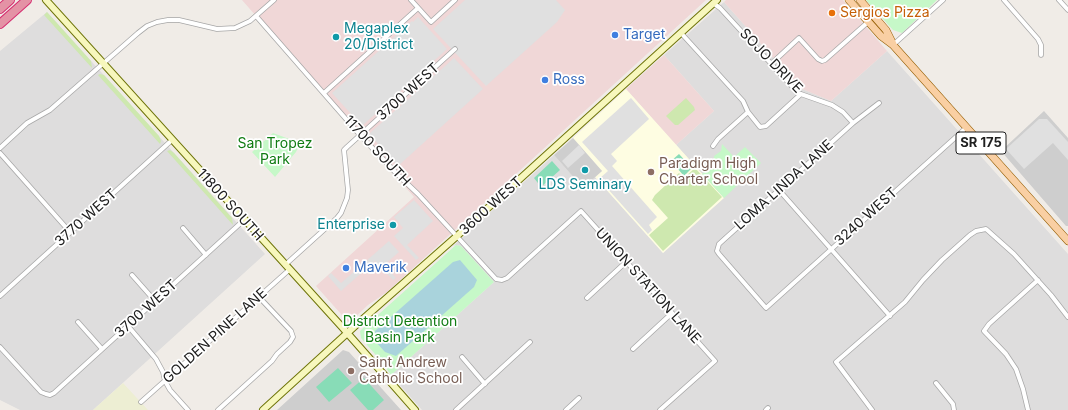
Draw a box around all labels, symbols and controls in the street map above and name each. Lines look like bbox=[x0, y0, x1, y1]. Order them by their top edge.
place label: Sergios Pizza bbox=[840, 5, 930, 21]
marker: Sergios Pizza bbox=[827, 8, 837, 18]
place label: Megaplex 20/District bbox=[344, 21, 413, 54]
street label: SOJO DRIVE bbox=[736, 25, 806, 97]
place label: Target bbox=[623, 27, 665, 43]
marker: Target bbox=[610, 30, 620, 40]
marker: Megaplex 20/District bbox=[331, 32, 341, 42]
street label: 3700 WEST bbox=[373, 60, 443, 124]
place label: Ross bbox=[553, 72, 585, 88]
marker: Ross bbox=[540, 75, 550, 85]
street label: 11700 SOUTH bbox=[340, 112, 414, 190]
road number: SR 175 bbox=[956, 132, 1006, 154]
park label: San Tropez Park bbox=[238, 136, 312, 168]
street label: LOMA LINDA LANE bbox=[731, 136, 837, 234]
place label: Paradigm High Charter School bbox=[659, 156, 758, 188]
street label: 11800 SOUTH bbox=[193, 165, 267, 245]
marker: LDS Seminary bbox=[580, 165, 590, 175]
marker: Paradigm High Charter School bbox=[646, 167, 656, 177]
street label: 3600 WEST bbox=[456, 173, 526, 239]
place label: LDS Seminary bbox=[538, 177, 632, 193]
street label: 3240 WEST bbox=[831, 184, 901, 250]
street label: 3770 WEST bbox=[52, 186, 120, 250]
place label: Enterprise bbox=[317, 217, 385, 233]
marker: Enterprise bbox=[388, 220, 398, 230]
street label: UNION STATION LANE bbox=[592, 225, 704, 347]
place label: Maverik bbox=[354, 260, 407, 276]
marker: Maverik bbox=[341, 263, 351, 273]
street label: 3700 WEST bbox=[111, 277, 181, 341]
street label: GOLDEN PINE LANE bbox=[160, 285, 270, 387]
park label: District Detention Basin Park bbox=[343, 314, 457, 346]
place label: Saint Andrew Catholic School bbox=[359, 355, 462, 388]
marker: Saint Andrew Catholic School bbox=[346, 366, 356, 376]

